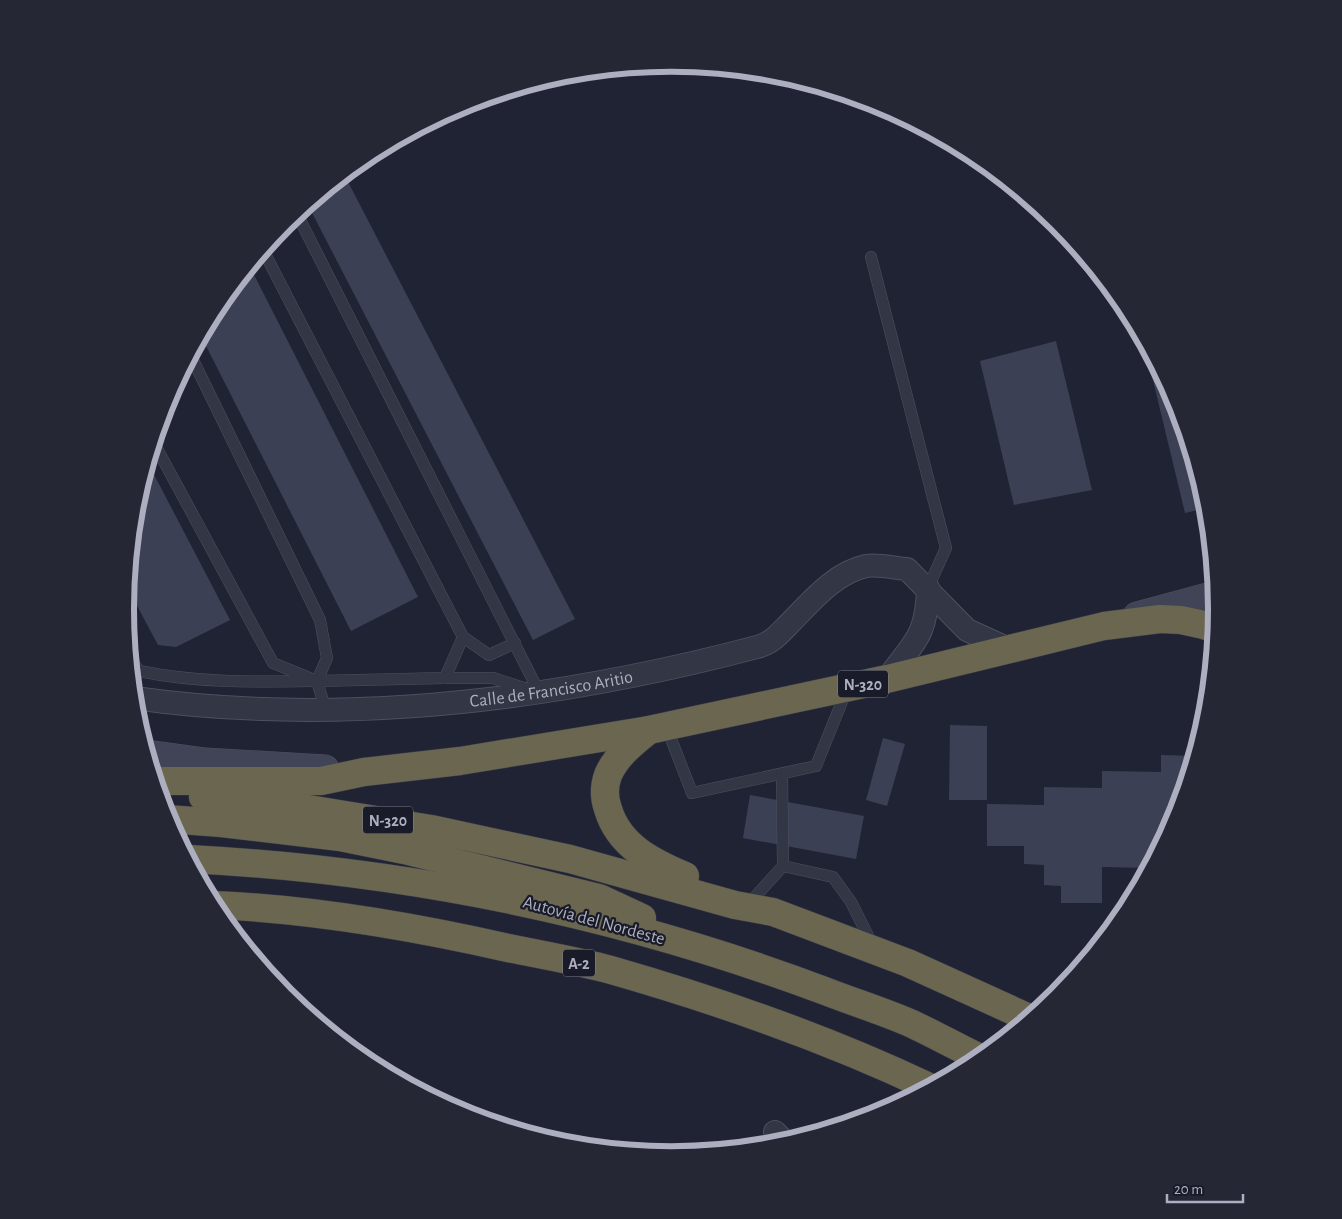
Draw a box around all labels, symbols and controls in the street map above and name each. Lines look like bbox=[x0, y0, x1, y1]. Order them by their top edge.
street label: Calle de Francisco Aritio bbox=[469, 668, 635, 711]
road number: N-320 bbox=[838, 671, 888, 698]
road number: N-320 bbox=[363, 806, 413, 834]
street label: Autovía del Nordeste bbox=[521, 893, 667, 949]
road number: A-2 bbox=[563, 950, 595, 976]
scale bar bbox=[1167, 1172, 1243, 1204]
text: 20 m bbox=[1174, 1182, 1203, 1197]

